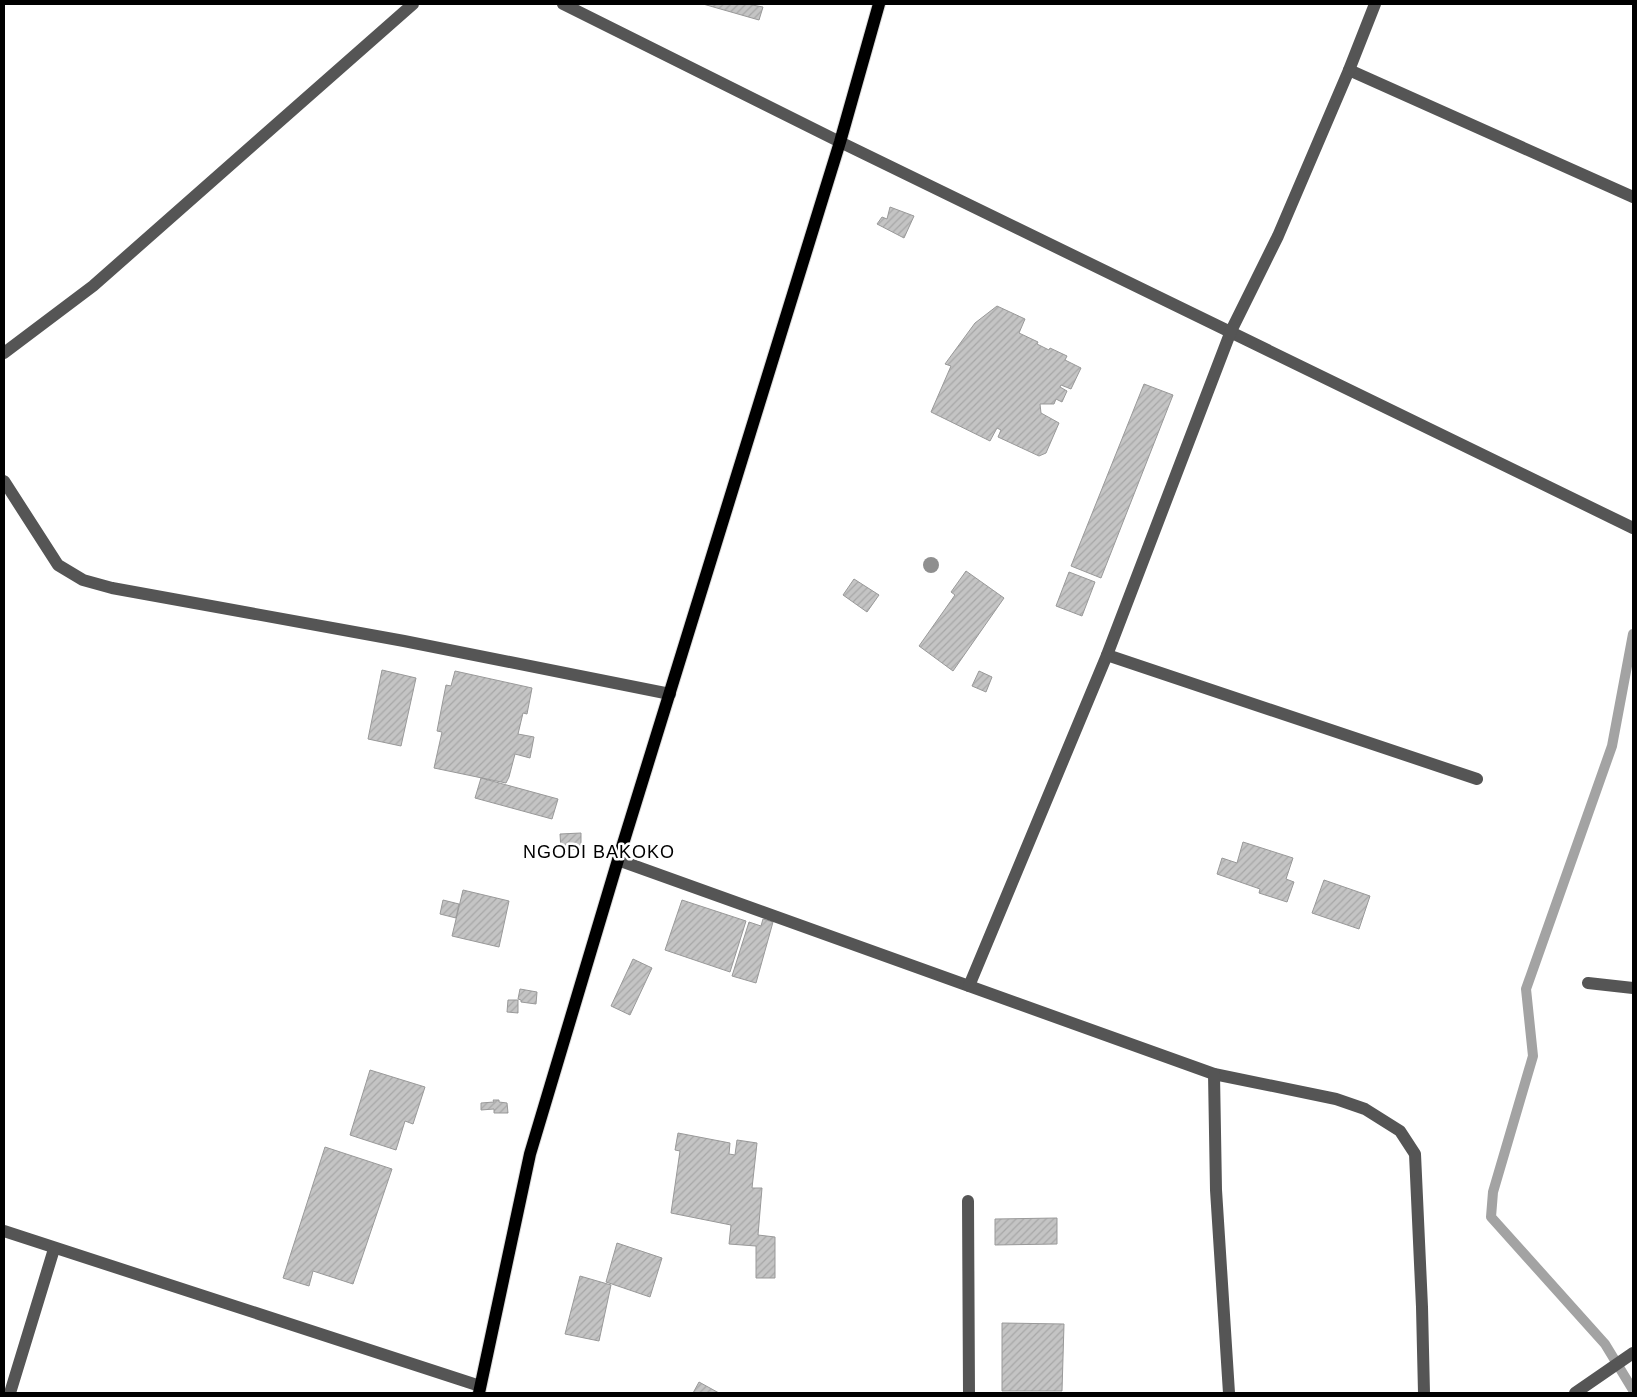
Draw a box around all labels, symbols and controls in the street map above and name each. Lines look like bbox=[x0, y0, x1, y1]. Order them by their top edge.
district label: NGODI BAKOKO bbox=[523, 842, 675, 862]

